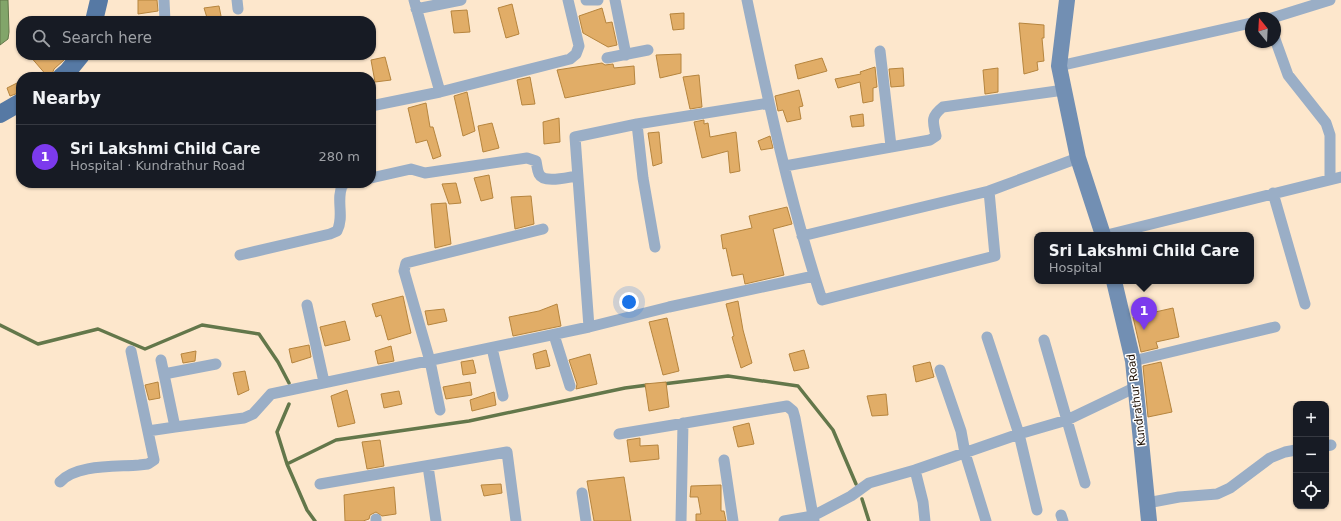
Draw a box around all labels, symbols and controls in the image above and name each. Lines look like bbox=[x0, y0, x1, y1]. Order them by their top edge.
north arrow bbox=[1245, 12, 1281, 48]
search box bbox=[16, 16, 376, 60]
icon: search bbox=[30, 27, 52, 49]
text: Search here bbox=[62, 29, 152, 47]
text: Nearby bbox=[32, 88, 101, 108]
text: Sri Lakshmi Child Care bbox=[70, 140, 260, 158]
text: 1 bbox=[40, 149, 50, 164]
text: 280 m bbox=[318, 149, 360, 164]
text: Hospital · Kundrathur Road bbox=[70, 158, 245, 173]
popup bbox=[1034, 232, 1254, 284]
text: Sri Lakshmi Child Care bbox=[1049, 242, 1239, 260]
text: Hospital bbox=[1049, 260, 1102, 275]
your location bbox=[619, 292, 639, 312]
pin: 1 bbox=[1131, 297, 1157, 330]
street label: Kundrathur Road bbox=[1124, 353, 1149, 447]
map controls bbox=[1293, 401, 1329, 509]
button: + bbox=[1293, 401, 1329, 437]
button: − bbox=[1293, 437, 1329, 473]
button: locate bbox=[1293, 473, 1329, 509]

